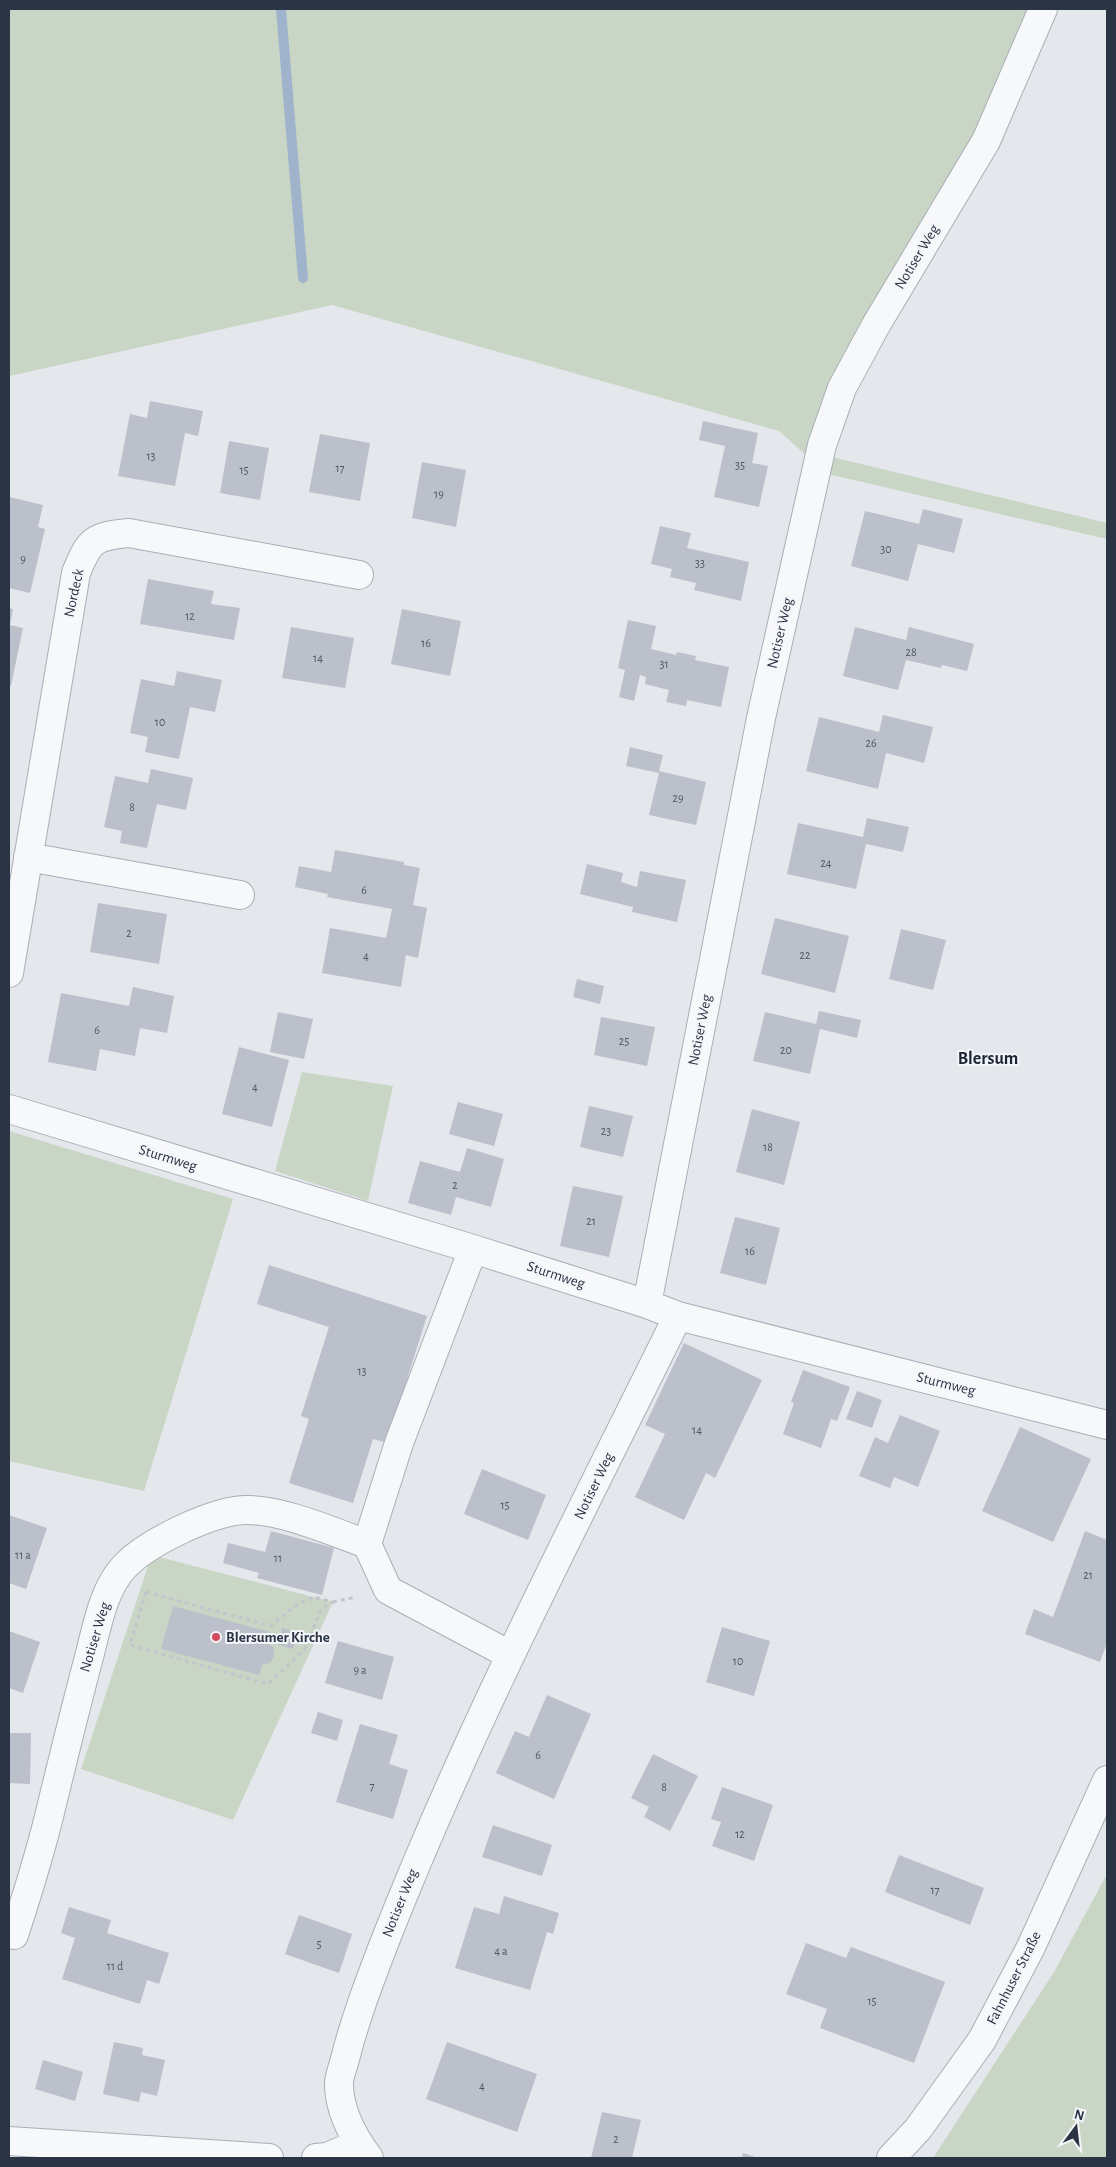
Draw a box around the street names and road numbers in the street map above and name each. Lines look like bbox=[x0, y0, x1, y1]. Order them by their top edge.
street label: Notiser Weg bbox=[892, 222, 942, 292]
street label: Nordeck bbox=[62, 567, 86, 619]
street label: Notiser Weg bbox=[765, 595, 796, 670]
street label: Notiser Weg bbox=[686, 992, 714, 1067]
street label: Sturmweg bbox=[137, 1142, 199, 1174]
street label: Sturmweg bbox=[525, 1259, 587, 1292]
street label: Sturmweg bbox=[915, 1369, 978, 1399]
street label: Notiser Weg bbox=[571, 1450, 617, 1522]
street label: Notiser Weg bbox=[77, 1600, 113, 1674]
street label: Notiser Weg bbox=[379, 1866, 421, 1939]
street label: Fahnhuser Straße bbox=[984, 1929, 1044, 2027]

